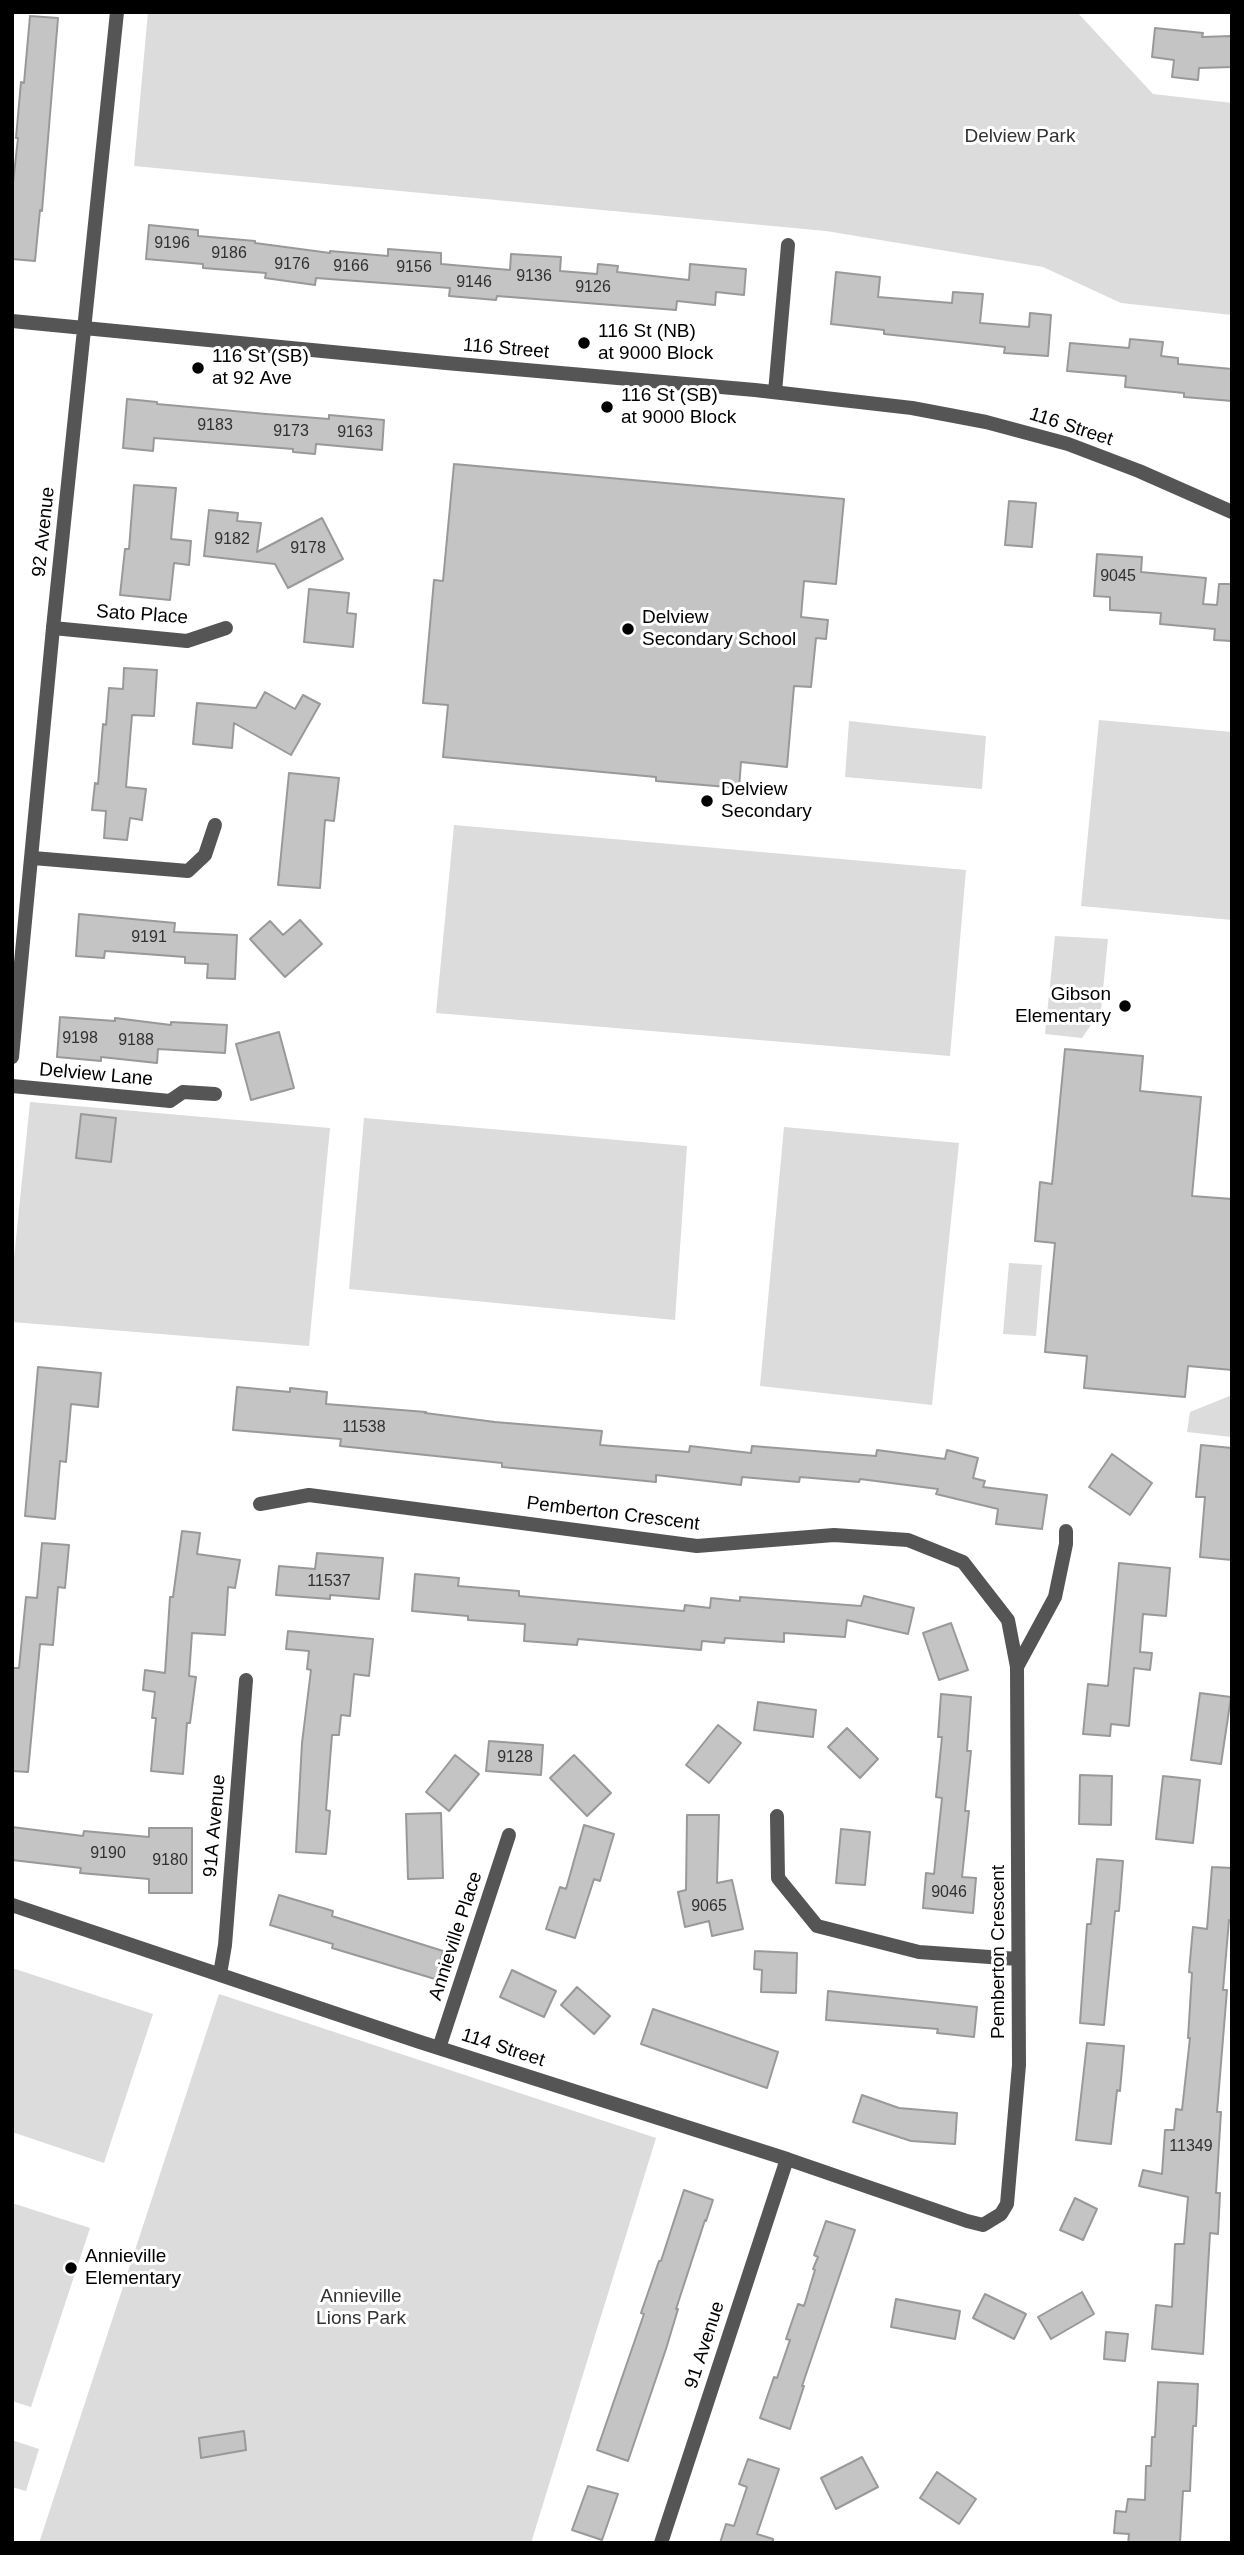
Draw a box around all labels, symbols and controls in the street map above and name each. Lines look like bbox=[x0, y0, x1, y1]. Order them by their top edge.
park label: Delview Park bbox=[965, 126, 1075, 148]
house number: 9196 bbox=[154, 234, 190, 254]
house number: 9186 bbox=[211, 244, 247, 264]
house number: 9176 bbox=[274, 255, 310, 275]
house number: 9166 bbox=[333, 257, 369, 277]
house number: 9156 bbox=[396, 258, 432, 278]
house number: 9136 bbox=[516, 267, 552, 287]
house number: 9146 bbox=[456, 273, 492, 293]
house number: 9126 bbox=[575, 278, 611, 298]
place label: 116 St (NB) at 9000 Block bbox=[598, 321, 713, 365]
street label: 116 Street bbox=[462, 334, 550, 364]
marker: 116 St (NB) at 9000 Block bbox=[576, 335, 592, 351]
place label: 116 St (SB) at 92 Ave bbox=[212, 346, 309, 390]
marker: 116 St (SB) at 92 Ave bbox=[190, 360, 206, 376]
place label: 116 St (SB) at 9000 Block bbox=[621, 385, 736, 429]
marker: 116 St (SB) at 9000 Block bbox=[599, 399, 615, 415]
street label: 116 Street bbox=[1026, 403, 1116, 451]
house number: 9183 bbox=[197, 416, 233, 436]
house number: 9173 bbox=[273, 422, 309, 442]
house number: 9163 bbox=[337, 423, 373, 443]
street label: 92 Avenue bbox=[28, 486, 60, 578]
house number: 9182 bbox=[214, 530, 250, 550]
house number: 9178 bbox=[290, 539, 326, 559]
house number: 9045 bbox=[1100, 567, 1136, 587]
street label: Sato Place bbox=[95, 600, 189, 630]
place label: Delview Secondary School bbox=[642, 607, 796, 651]
marker: Delview Secondary School bbox=[620, 621, 636, 637]
place label: Delview Secondary bbox=[721, 779, 812, 823]
marker: Delview Secondary bbox=[699, 793, 715, 809]
house number: 9191 bbox=[131, 928, 167, 948]
place label: Gibson Elementary bbox=[1015, 984, 1111, 1028]
marker: Gibson Elementary bbox=[1117, 998, 1133, 1014]
house number: 9198 bbox=[62, 1029, 98, 1049]
house number: 9188 bbox=[118, 1031, 154, 1051]
street label: Delview Lane bbox=[38, 1059, 154, 1091]
house number: 11538 bbox=[342, 1418, 386, 1438]
street label: Pemberton Crescent bbox=[525, 1492, 701, 1536]
house number: 11537 bbox=[307, 1572, 351, 1592]
house number: 9128 bbox=[497, 1748, 533, 1768]
street label: 91A Avenue bbox=[199, 1774, 231, 1878]
house number: 9190 bbox=[90, 1844, 126, 1864]
house number: 9180 bbox=[152, 1851, 188, 1871]
street label: Pemberton Crescent bbox=[988, 1865, 1010, 2039]
street label: Annieville Place bbox=[424, 1869, 488, 2003]
house number: 9046 bbox=[931, 1883, 967, 1903]
house number: 9065 bbox=[691, 1897, 727, 1917]
street label: 114 Street bbox=[458, 2024, 548, 2072]
house number: 11349 bbox=[1169, 2137, 1213, 2157]
place label: Annieville Elementary bbox=[85, 2246, 181, 2290]
marker: Annieville Elementary bbox=[63, 2260, 79, 2276]
park label: Annieville Lions Park bbox=[316, 2286, 406, 2330]
street label: 91 Avenue bbox=[680, 2298, 730, 2392]

